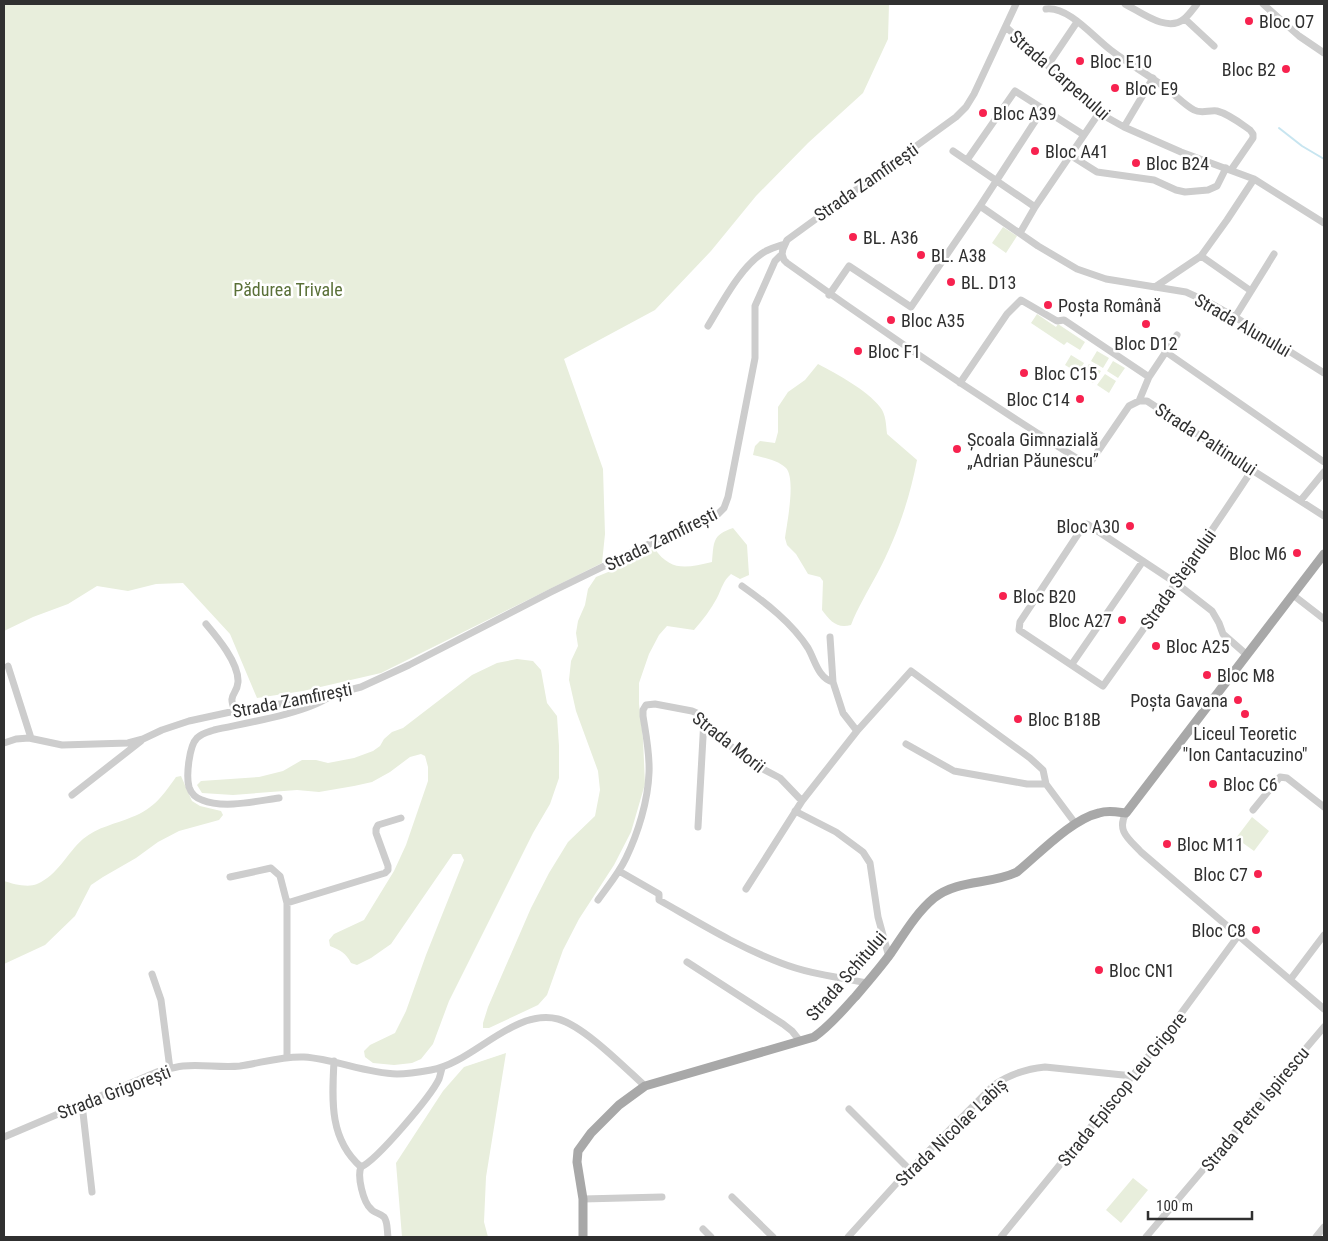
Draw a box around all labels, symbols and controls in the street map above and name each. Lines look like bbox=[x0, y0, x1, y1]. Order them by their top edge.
place label: Bloc O7 bbox=[1259, 11, 1314, 32]
marker: Bloc O7 bbox=[1243, 15, 1255, 27]
street label: Strada Carpenului bbox=[1006, 26, 1114, 124]
place label: Bloc E10 bbox=[1090, 51, 1152, 72]
marker: Bloc E10 bbox=[1074, 55, 1086, 67]
place label: Bloc B2 bbox=[1222, 59, 1276, 80]
marker: Bloc B2 bbox=[1280, 63, 1292, 75]
place label: Bloc E9 bbox=[1125, 78, 1178, 99]
marker: Bloc E9 bbox=[1109, 82, 1121, 94]
place label: Bloc A39 bbox=[993, 103, 1057, 124]
marker: Bloc A39 bbox=[977, 107, 989, 119]
street label: Strada Zamfirești bbox=[810, 138, 923, 226]
place label: Bloc A41 bbox=[1045, 141, 1109, 162]
marker: Bloc A41 bbox=[1029, 145, 1041, 157]
place label: Bloc B24 bbox=[1146, 153, 1209, 174]
marker: Bloc B24 bbox=[1130, 157, 1142, 169]
place label: BL. A36 bbox=[863, 227, 918, 248]
marker: BL. A36 bbox=[847, 231, 859, 243]
place label: BL. A38 bbox=[931, 245, 986, 266]
marker: BL. A38 bbox=[915, 249, 927, 261]
place label: BL. D13 bbox=[961, 272, 1016, 293]
marker: BL. D13 bbox=[945, 276, 957, 288]
park label: Pădurea Trivale bbox=[233, 279, 343, 300]
street label: Strada Alunului bbox=[1191, 289, 1295, 361]
place label: Poșta Română bbox=[1058, 295, 1161, 317]
marker: Poșta Română bbox=[1042, 299, 1054, 311]
place label: Bloc A35 bbox=[901, 310, 965, 331]
marker: Bloc A35 bbox=[885, 314, 897, 326]
marker: Bloc D12 bbox=[1140, 318, 1152, 330]
place label: Bloc D12 bbox=[1114, 333, 1178, 354]
place label: Bloc F1 bbox=[868, 341, 921, 362]
marker: Bloc F1 bbox=[852, 345, 864, 357]
place label: Bloc C15 bbox=[1034, 363, 1098, 384]
marker: Bloc C15 bbox=[1018, 367, 1030, 379]
place label: Bloc C14 bbox=[1007, 389, 1070, 410]
marker: Bloc C14 bbox=[1074, 393, 1086, 405]
street label: Strada Paltinului bbox=[1151, 398, 1261, 480]
place label: Școala Gimnazială „Adrian Păunescu” bbox=[967, 429, 1099, 471]
marker: Școala Gimnazială „Adrian Păunescu” bbox=[951, 443, 963, 455]
street label: Strada Zamfirești bbox=[602, 503, 721, 576]
place label: Bloc A30 bbox=[1056, 516, 1120, 537]
marker: Bloc A30 bbox=[1124, 520, 1136, 532]
street label: Strada Stejarului bbox=[1136, 525, 1220, 633]
place label: Bloc M6 bbox=[1229, 543, 1287, 564]
marker: Bloc M6 bbox=[1291, 547, 1303, 559]
place label: Bloc B20 bbox=[1013, 586, 1076, 607]
marker: Bloc B20 bbox=[997, 590, 1009, 602]
place label: Bloc A27 bbox=[1048, 610, 1112, 631]
marker: Bloc A27 bbox=[1116, 614, 1128, 626]
place label: Bloc A25 bbox=[1166, 636, 1230, 657]
marker: Bloc A25 bbox=[1150, 640, 1162, 652]
place label: Bloc M8 bbox=[1217, 665, 1275, 686]
marker: Bloc M8 bbox=[1201, 669, 1213, 681]
street label: Strada Zamfirești bbox=[230, 678, 354, 723]
place label: Poșta Gavana bbox=[1130, 690, 1228, 712]
marker: Poșta Gavana bbox=[1232, 694, 1244, 706]
street label: Strada Morii bbox=[688, 707, 770, 777]
marker: Liceul Teoretic "Ion Cantacuzino" bbox=[1239, 708, 1251, 720]
place label: Bloc B18B bbox=[1028, 709, 1101, 730]
marker: Bloc B18B bbox=[1012, 713, 1024, 725]
place label: Liceul Teoretic "Ion Cantacuzino" bbox=[1182, 723, 1308, 765]
place label: Bloc C6 bbox=[1223, 774, 1278, 795]
marker: Bloc C6 bbox=[1207, 778, 1219, 790]
place label: Bloc M11 bbox=[1177, 834, 1244, 855]
marker: Bloc M11 bbox=[1161, 838, 1173, 850]
place label: Bloc C7 bbox=[1193, 864, 1248, 885]
marker: Bloc C7 bbox=[1252, 868, 1264, 880]
place label: Bloc C8 bbox=[1191, 920, 1246, 941]
marker: Bloc C8 bbox=[1250, 924, 1262, 936]
street label: Strada Schitului bbox=[801, 927, 891, 1025]
place label: Bloc CN1 bbox=[1109, 960, 1175, 981]
marker: Bloc CN1 bbox=[1093, 964, 1105, 976]
street label: Strada Episcop Leu Grigore bbox=[1053, 1008, 1191, 1170]
street label: Strada Petre Ispirescu bbox=[1197, 1042, 1313, 1176]
street label: Strada Grigorești bbox=[54, 1061, 174, 1124]
street label: Strada Nicolae Labiș bbox=[891, 1074, 1012, 1191]
scale bar bbox=[1148, 1188, 1252, 1220]
text: 100 m bbox=[1156, 1197, 1193, 1215]

